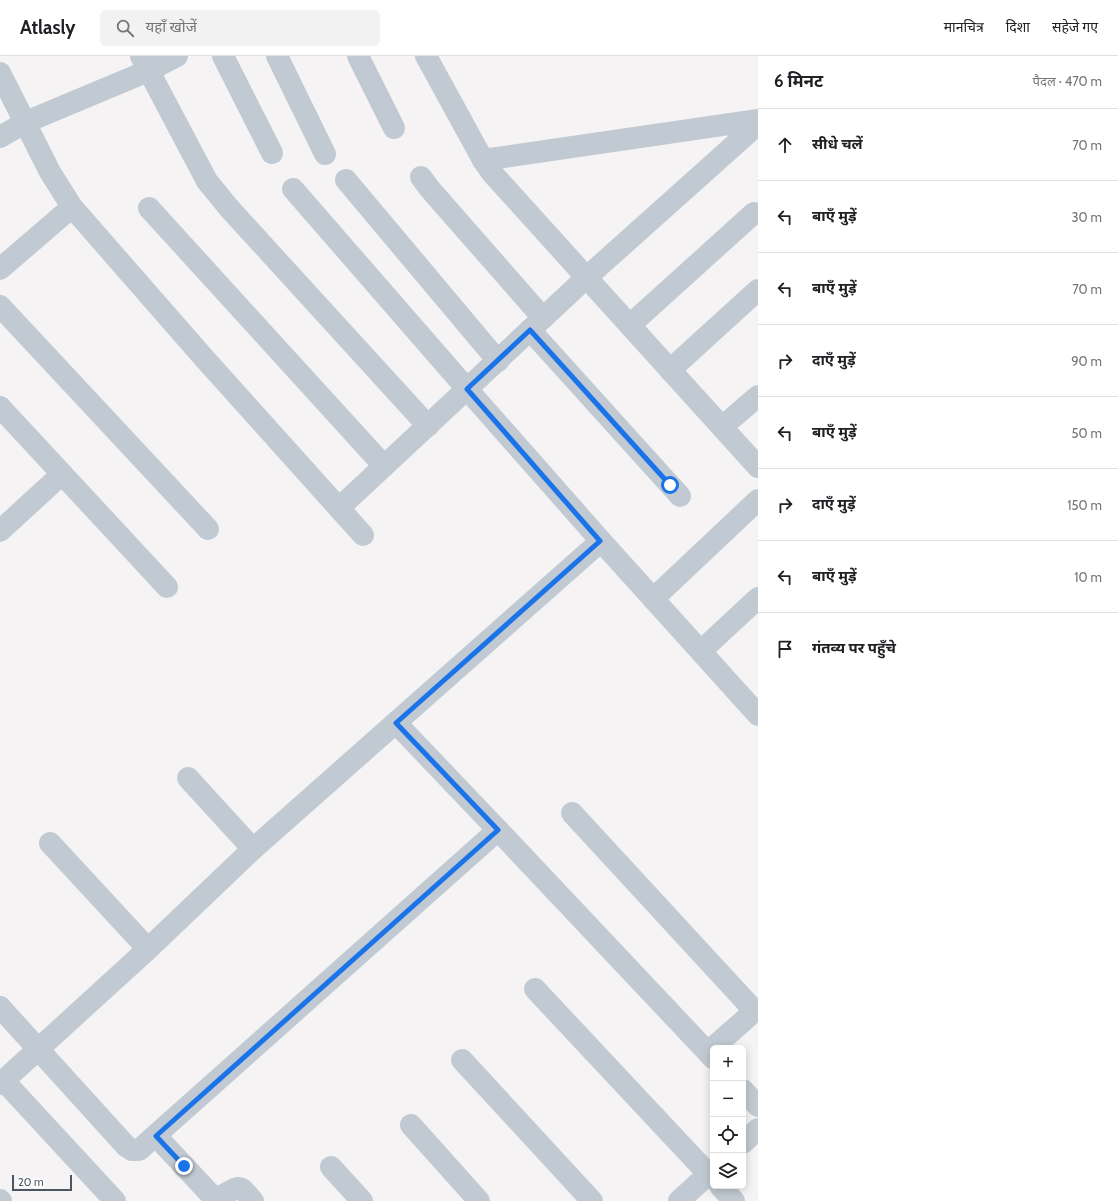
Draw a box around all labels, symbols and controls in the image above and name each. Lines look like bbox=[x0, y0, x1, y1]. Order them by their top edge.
search box bbox=[100, 10, 380, 46]
text: Atlasly bbox=[20, 16, 76, 39]
icon: search bbox=[114, 17, 136, 39]
text: यहाँ खोजें bbox=[146, 18, 197, 36]
text: मानचित्र bbox=[944, 18, 984, 36]
text: दिशा bbox=[1006, 18, 1030, 36]
text: सहेजे गए bbox=[1052, 18, 1098, 36]
text: 6 मिनट bbox=[774, 71, 823, 91]
text: पैदल · 470 m bbox=[1033, 73, 1102, 89]
icon: ahead bbox=[774, 134, 796, 156]
text: सीधे चलें bbox=[812, 135, 863, 153]
text: 70 m bbox=[1072, 137, 1102, 153]
icon: left bbox=[774, 206, 796, 228]
text: बाएँ मुड़ें bbox=[812, 207, 857, 225]
text: 30 m bbox=[1072, 209, 1102, 225]
icon: left bbox=[774, 278, 796, 300]
text: बाएँ मुड़ें bbox=[812, 279, 857, 297]
text: 70 m bbox=[1072, 281, 1102, 297]
icon: right bbox=[774, 350, 796, 372]
text: दाएँ मुड़ें bbox=[812, 351, 856, 369]
text: 90 m bbox=[1071, 353, 1102, 369]
icon: left bbox=[774, 422, 796, 444]
text: बाएँ मुड़ें bbox=[812, 423, 857, 441]
text: 50 m bbox=[1072, 425, 1102, 441]
route start bbox=[661, 476, 679, 494]
icon: right bbox=[774, 494, 796, 516]
text: दाएँ मुड़ें bbox=[812, 495, 856, 513]
text: 150 m bbox=[1067, 497, 1102, 513]
icon: left bbox=[774, 566, 796, 588]
text: बाएँ मुड़ें bbox=[812, 567, 857, 585]
text: 10 m bbox=[1074, 569, 1102, 585]
icon: arrive bbox=[774, 638, 796, 660]
text: गंतव्य पर पहुँचे bbox=[812, 639, 896, 657]
map controls bbox=[710, 1045, 746, 1189]
button: + bbox=[710, 1045, 746, 1081]
button: − bbox=[710, 1081, 746, 1117]
button: locate bbox=[710, 1117, 746, 1153]
button: layers bbox=[710, 1153, 746, 1189]
route end bbox=[175, 1157, 193, 1175]
scale bar bbox=[12, 1173, 72, 1192]
text: 20 m bbox=[18, 1175, 44, 1189]

